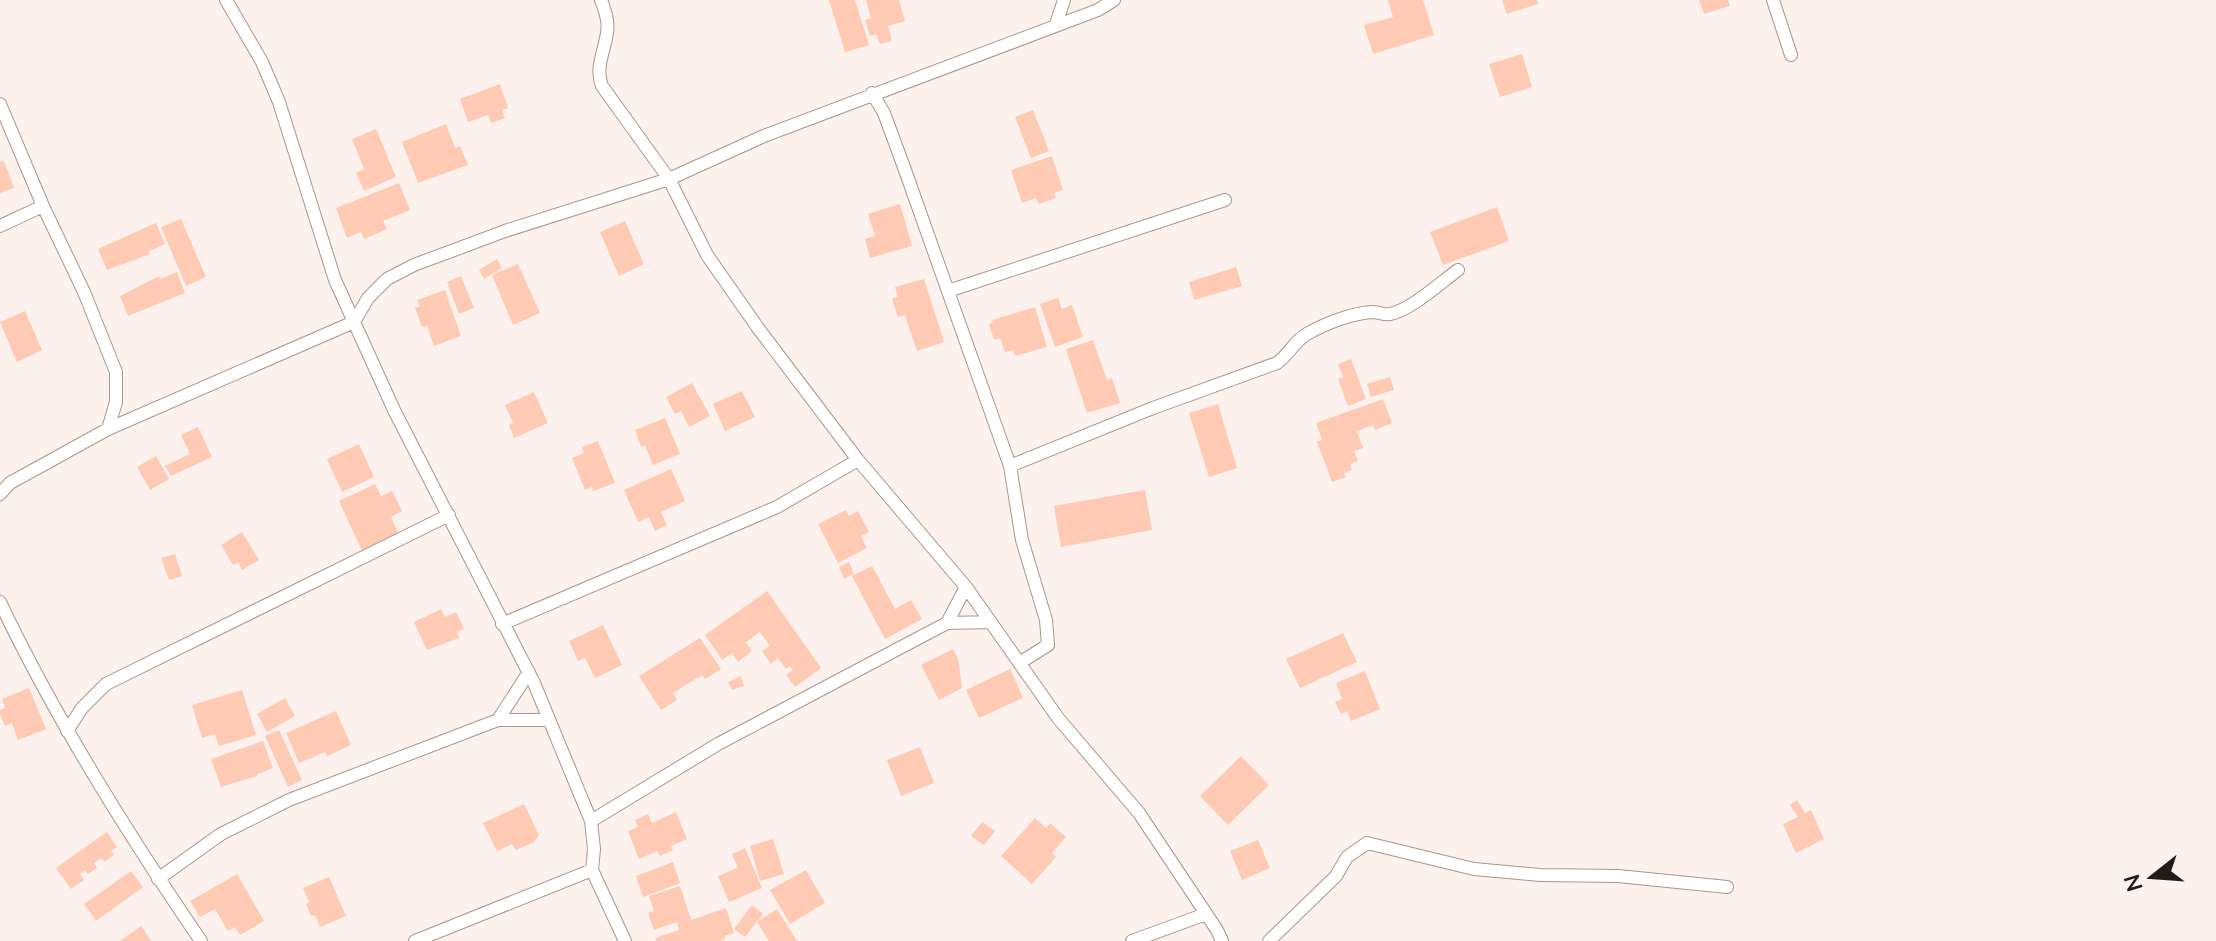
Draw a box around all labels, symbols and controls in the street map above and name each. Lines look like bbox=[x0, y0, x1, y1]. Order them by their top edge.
north arrow bbox=[2112, 837, 2192, 917]
text: N bbox=[2117, 870, 2151, 895]

